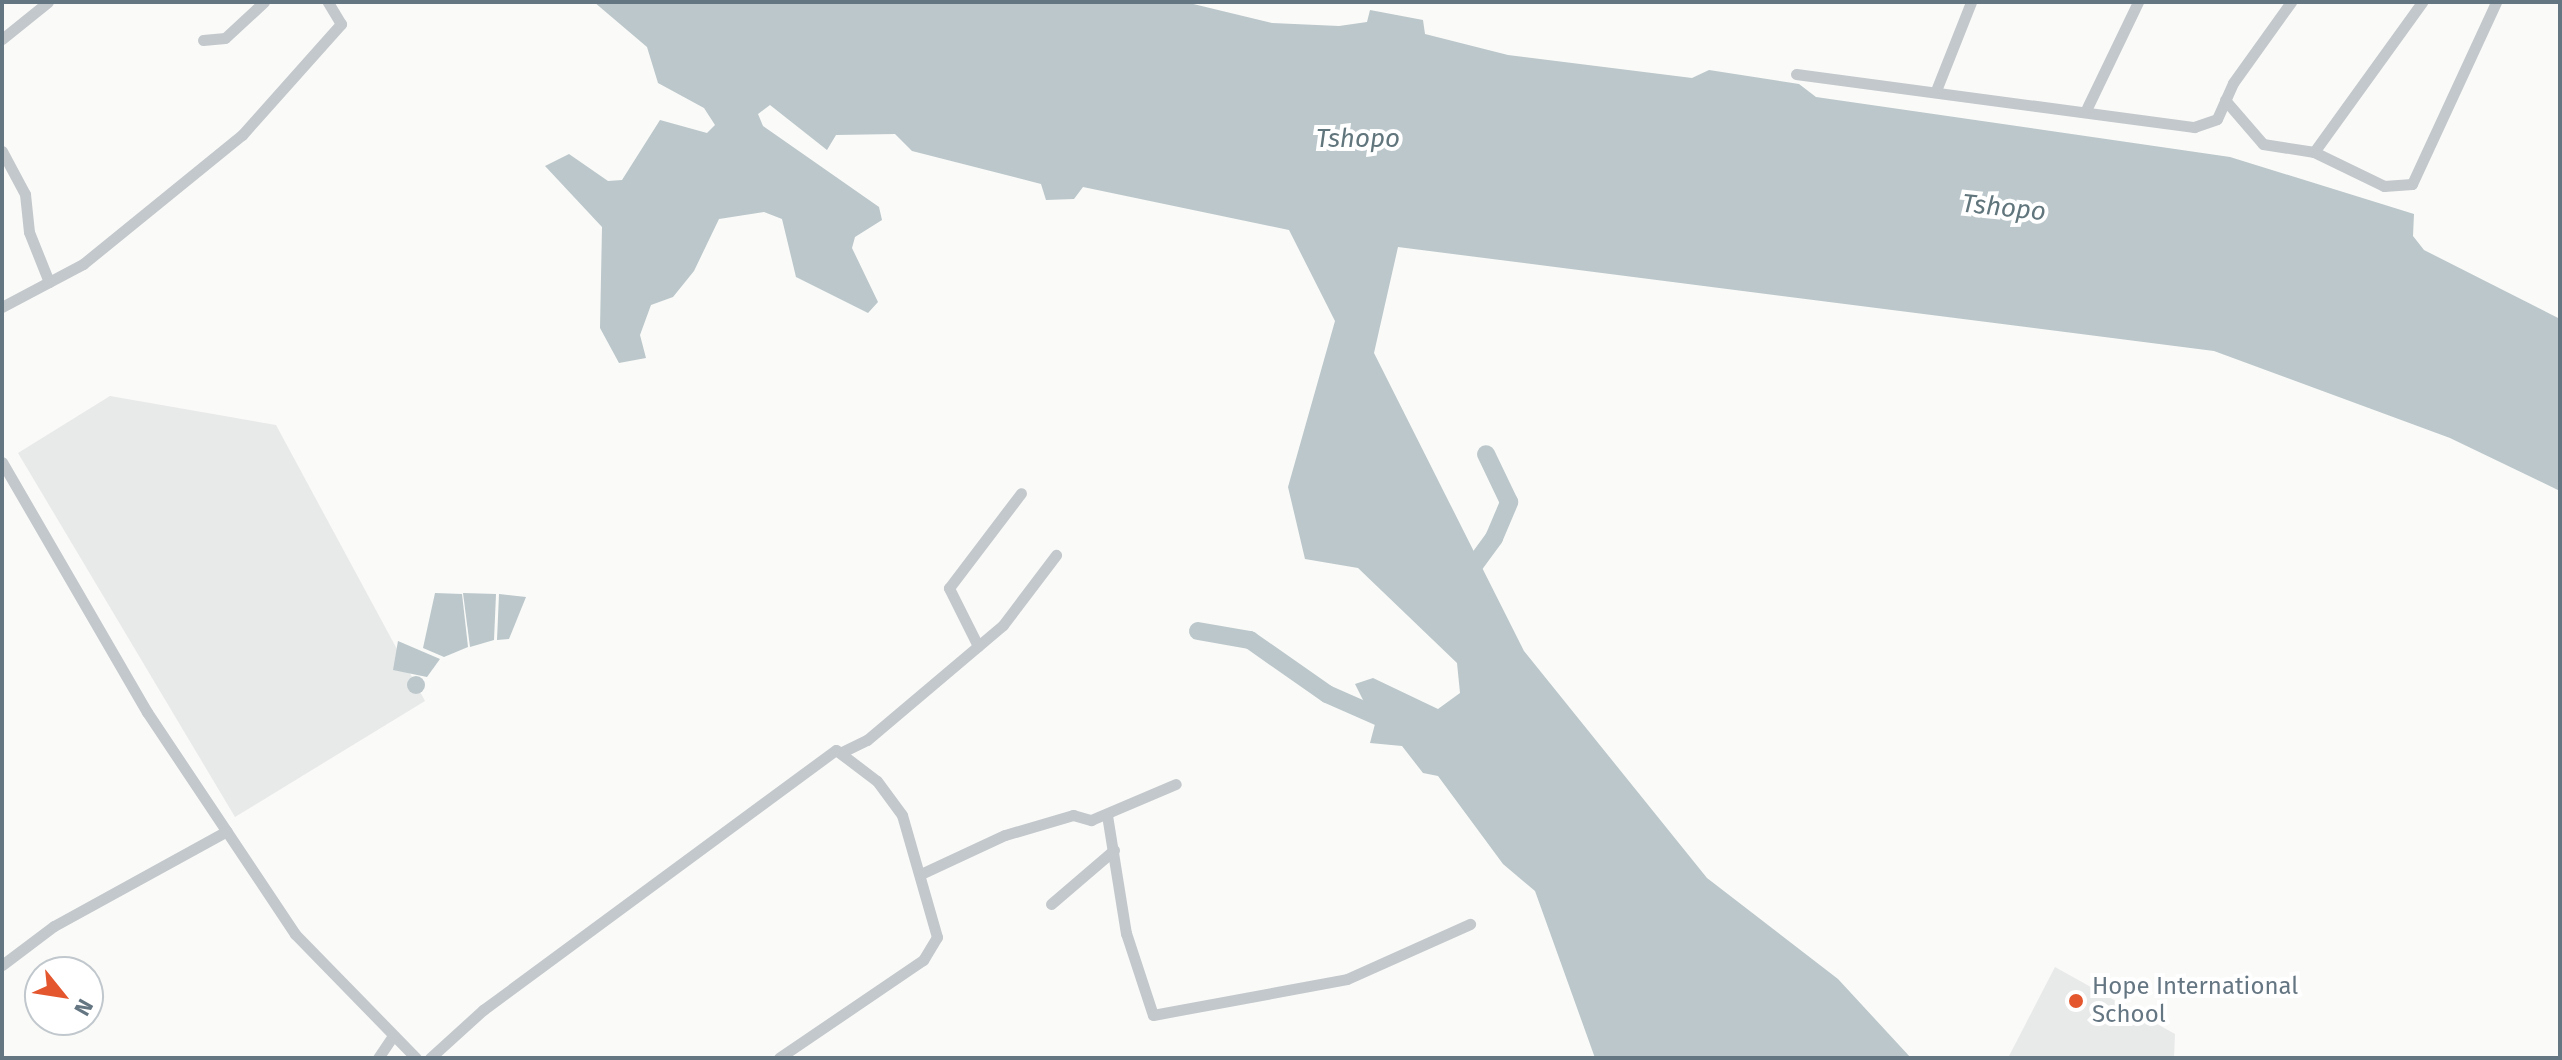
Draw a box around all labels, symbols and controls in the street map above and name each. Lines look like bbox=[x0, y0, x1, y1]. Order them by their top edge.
water label: Tshopo bbox=[1316, 123, 1400, 155]
water label: Tshopo bbox=[1961, 188, 2047, 228]
north arrow bbox=[24, 956, 104, 1036]
place label: Hope International School bbox=[2092, 973, 2298, 1029]
marker: Hope International School bbox=[2067, 992, 2085, 1010]
text: N bbox=[68, 994, 99, 1020]

